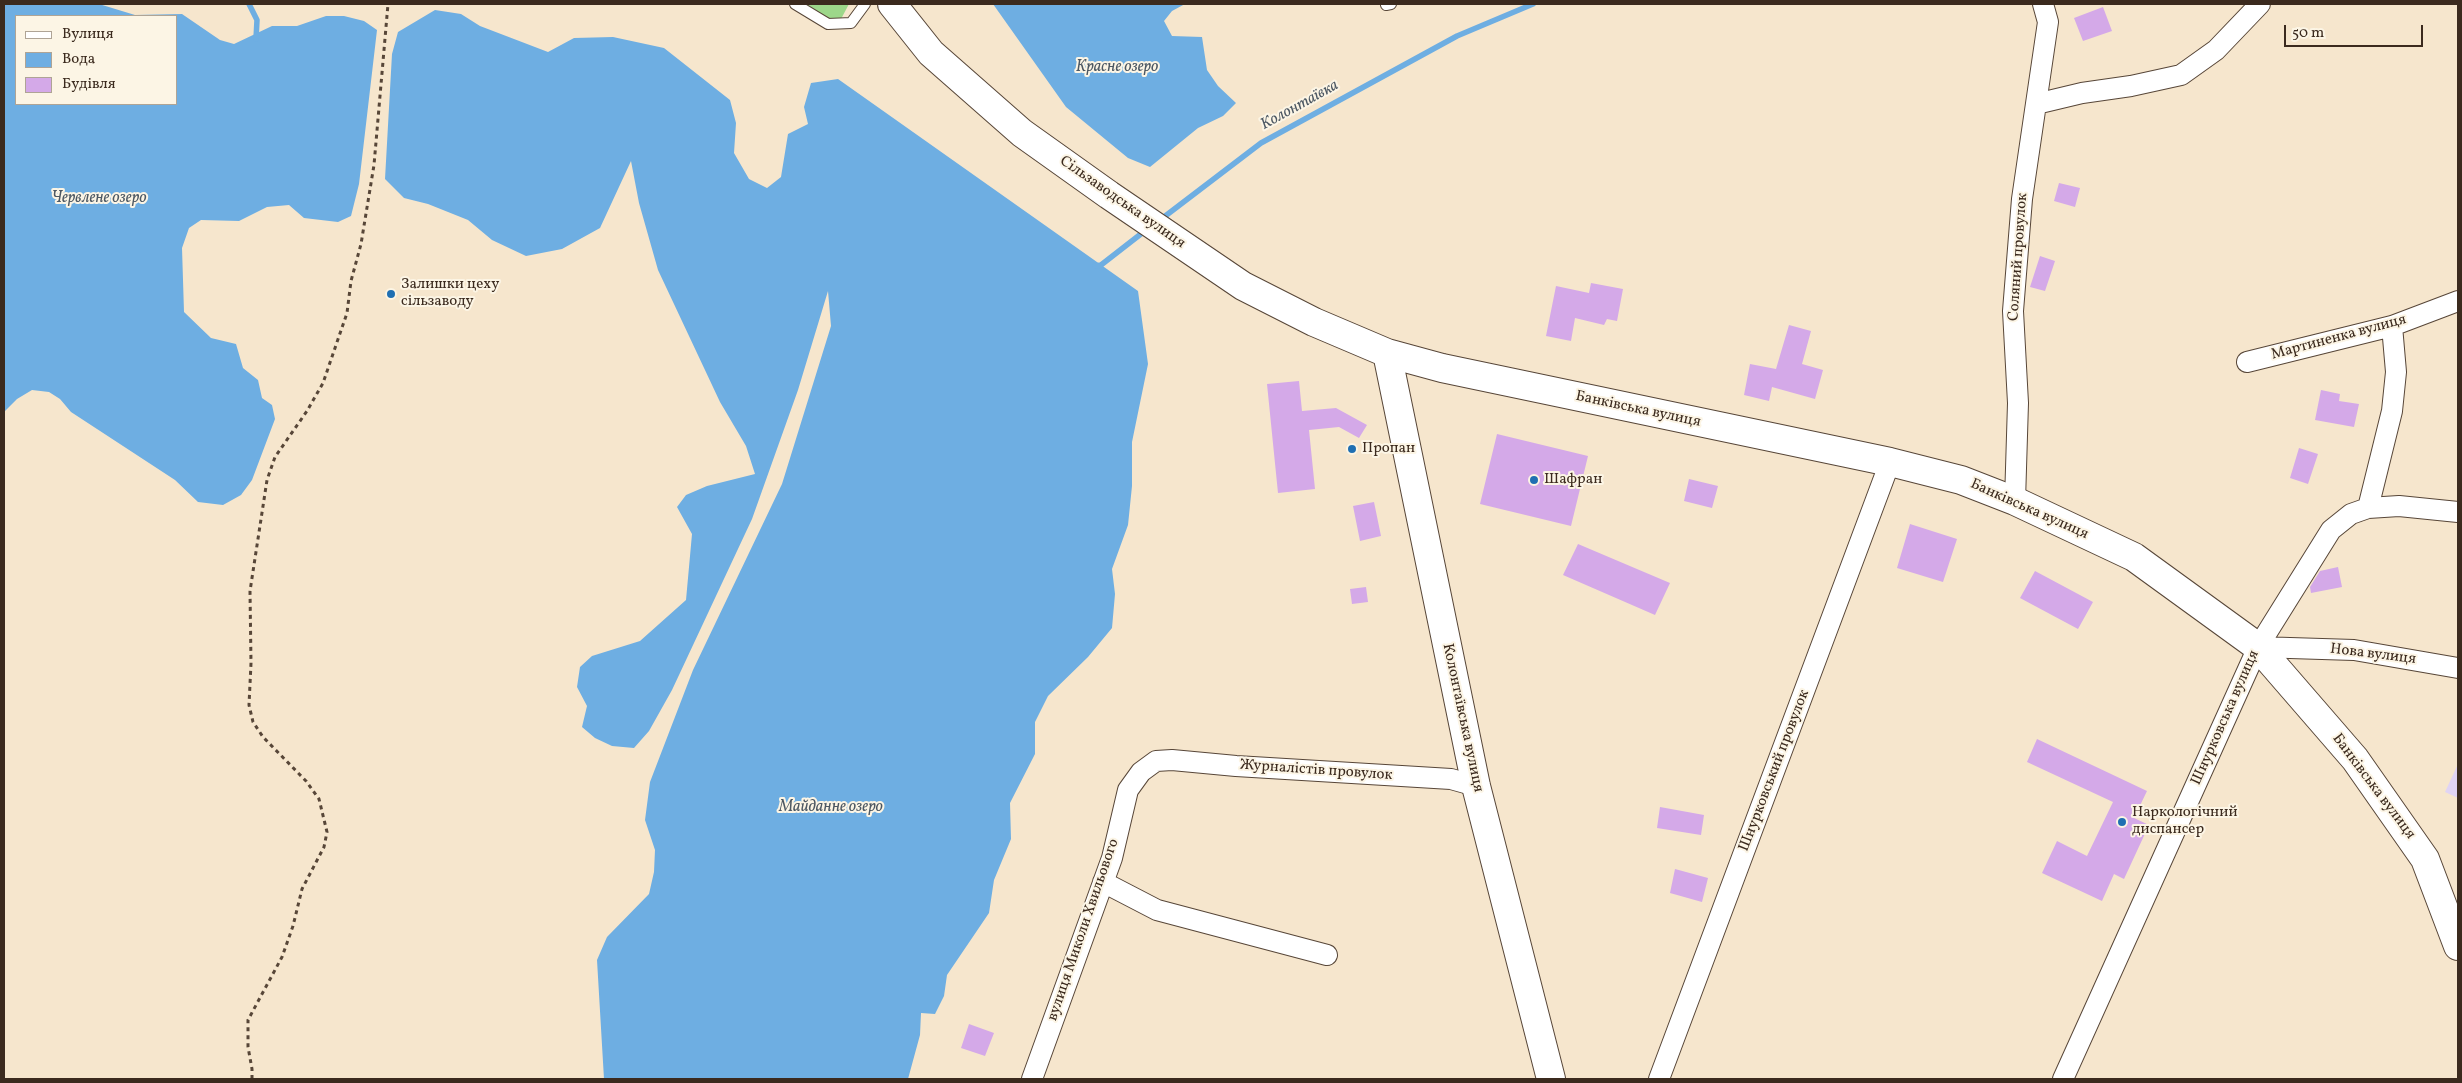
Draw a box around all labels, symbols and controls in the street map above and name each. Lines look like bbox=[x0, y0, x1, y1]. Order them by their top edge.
legend bbox=[15, 15, 178, 105]
scale bar bbox=[2287, 15, 2426, 47]
text: 50 m bbox=[2292, 23, 2324, 44]
text: Вулиця bbox=[62, 24, 113, 45]
text: Вода bbox=[62, 49, 95, 70]
water label: Красне озеро bbox=[1076, 58, 1158, 78]
text: Будівля bbox=[62, 74, 116, 95]
water label: Колонтаївка bbox=[1258, 77, 1342, 135]
street label: Сільзаводська вулиця bbox=[1056, 153, 1188, 253]
water label: Червлене озеро bbox=[52, 189, 146, 209]
street label: Соляний провулок bbox=[2006, 192, 2032, 322]
place label: Залишки цеху сільзаводу bbox=[401, 276, 499, 311]
marker: Залишки цеху сільзаводу bbox=[385, 288, 397, 300]
street label: Мартиненка вулиця bbox=[2269, 311, 2409, 365]
street label: Банківська вулиця bbox=[1574, 388, 1702, 432]
place label: Пропан bbox=[1362, 440, 1415, 458]
marker: Пропан bbox=[1346, 443, 1358, 455]
place label: Шафран bbox=[1544, 471, 1602, 489]
marker: Шафран bbox=[1528, 474, 1540, 486]
street label: Банківська вулиця bbox=[1967, 476, 2091, 544]
street label: Нова вулиця bbox=[2329, 641, 2417, 669]
street label: Колонтаївська вулиця bbox=[1437, 642, 1487, 794]
street label: Шнурковська вулиця bbox=[2188, 648, 2264, 788]
street label: Шнурковський провулок bbox=[1736, 688, 1814, 854]
street label: Банківська вулиця bbox=[2327, 731, 2419, 843]
street label: Журналістів провулок bbox=[1239, 757, 1393, 785]
water label: Майданне озеро bbox=[779, 798, 883, 818]
place label: Наркологічний диспансер bbox=[2132, 804, 2238, 839]
marker: Наркологічний диспансер bbox=[2116, 816, 2128, 828]
street label: вулиця Миколи Хвильового bbox=[1044, 837, 1124, 1023]

